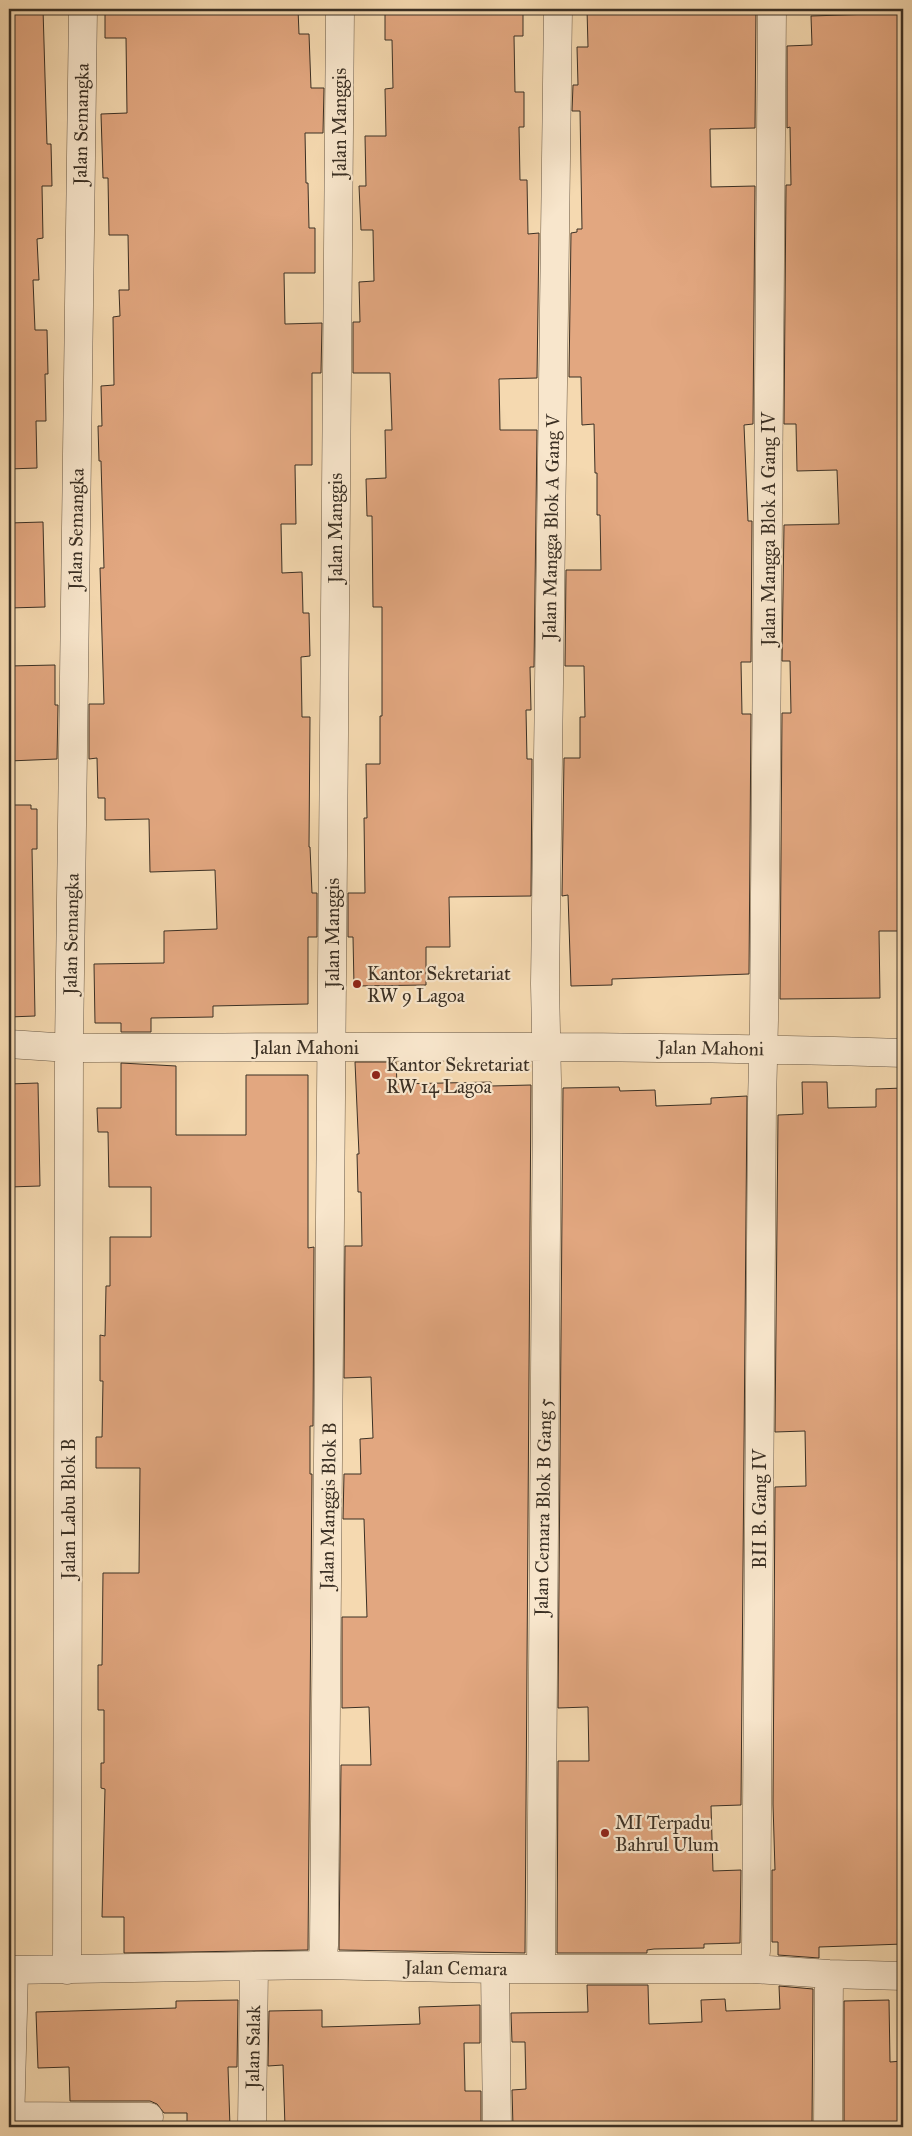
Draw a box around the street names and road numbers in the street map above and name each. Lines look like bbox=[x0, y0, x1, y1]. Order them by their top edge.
street label: Jalan Semangka bbox=[68, 62, 95, 187]
street label: Jalan Manggis bbox=[328, 68, 352, 180]
street label: Jalan Mangga Blok A Gang IV bbox=[757, 411, 781, 648]
street label: Jalan Mangga Blok A Gang V bbox=[537, 413, 565, 642]
street label: Jalan Semangka bbox=[63, 467, 90, 592]
street label: Jalan Manggis bbox=[324, 473, 348, 585]
street label: Jalan Semangka bbox=[58, 872, 85, 997]
street label: Jalan Manggis bbox=[321, 878, 345, 990]
street label: Jalan Mahoni bbox=[251, 1036, 359, 1060]
street label: Jalan Mahoni bbox=[656, 1036, 764, 1061]
street label: Jalan Cemara Blok B Gang 5 bbox=[530, 1398, 557, 1618]
street label: Jalan Manggis Blok B bbox=[315, 1422, 342, 1592]
street label: Jalan Labu Blok B bbox=[57, 1439, 81, 1581]
street label: BII B. Gang IV bbox=[748, 1448, 772, 1569]
street label: Jalan Cemara bbox=[402, 1956, 509, 1981]
street label: Jalan Salak bbox=[241, 2005, 266, 2091]

